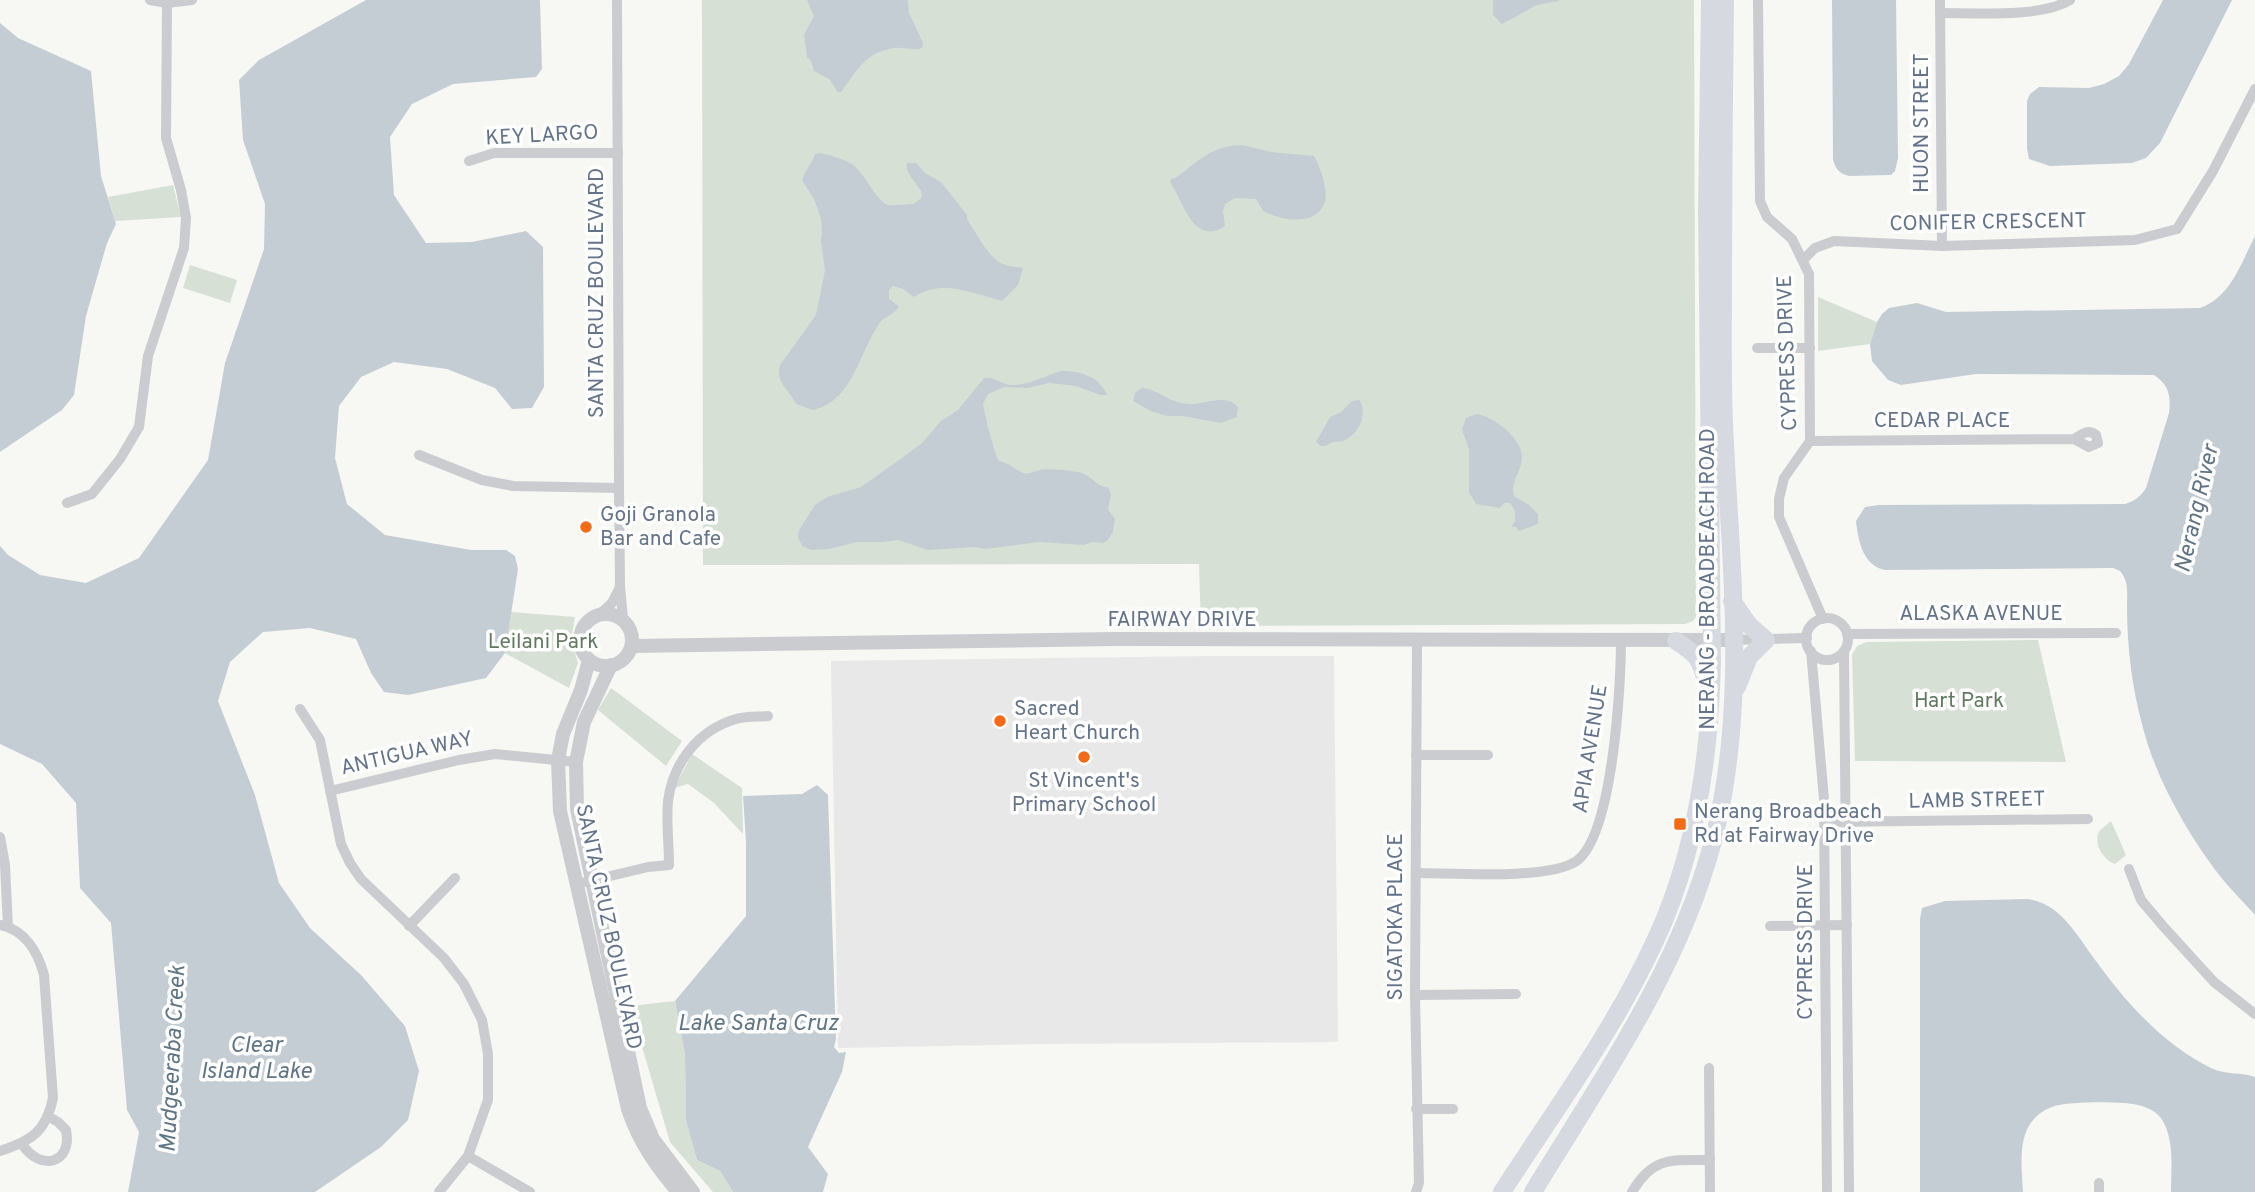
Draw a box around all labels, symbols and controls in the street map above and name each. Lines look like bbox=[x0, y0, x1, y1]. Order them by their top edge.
street label: HUON STREET bbox=[1909, 53, 1936, 193]
street label: KEY LARGO bbox=[485, 120, 599, 152]
street label: SANTA CRUZ BOULEVARD bbox=[584, 168, 611, 418]
street label: CONIFER CRESCENT bbox=[1889, 208, 2087, 238]
street label: CYPRESS DRIVE bbox=[1772, 275, 1804, 431]
street label: CEDAR PLACE bbox=[1874, 408, 2010, 435]
street label: NERANG - BROADBEACH ROAD bbox=[1695, 428, 1722, 730]
water label: Nerang River bbox=[2169, 440, 2227, 576]
place label: Goji Granola Bar and Cafe bbox=[600, 502, 721, 553]
marker: Goji Granola Bar and Cafe bbox=[578, 519, 594, 535]
street label: ALASKA AVENUE bbox=[1899, 601, 2063, 628]
street label: FAIRWAY DRIVE bbox=[1108, 607, 1256, 634]
park label: Leilani Park bbox=[488, 629, 598, 656]
street label: APIA AVENUE bbox=[1567, 683, 1615, 815]
park label: Hart Park bbox=[1914, 688, 2004, 715]
place label: Sacred Heart Church bbox=[1014, 696, 1140, 747]
marker: Sacred Heart Church bbox=[992, 713, 1008, 729]
street label: ANTIGUA WAY bbox=[338, 726, 476, 782]
marker: St Vincent's Primary School bbox=[1076, 749, 1092, 765]
place label: St Vincent's Primary School bbox=[1012, 768, 1156, 819]
street label: LAMB STREET bbox=[1908, 786, 2046, 816]
place label: Nerang Broadbeach Rd at Fairway Drive bbox=[1694, 799, 1882, 850]
street label: SANTA CRUZ BOULEVARD bbox=[569, 802, 647, 1052]
marker: Nerang Broadbeach Rd at Fairway Drive bbox=[1672, 816, 1688, 832]
street label: SIGATOKA PLACE bbox=[1383, 833, 1410, 1001]
street label: CYPRESS DRIVE bbox=[1793, 864, 1820, 1020]
water label: Mudgeeraba Creek bbox=[155, 964, 193, 1153]
water label: Lake Santa Cruz bbox=[678, 1010, 839, 1039]
water label: Clear Island Lake bbox=[200, 1032, 313, 1087]

